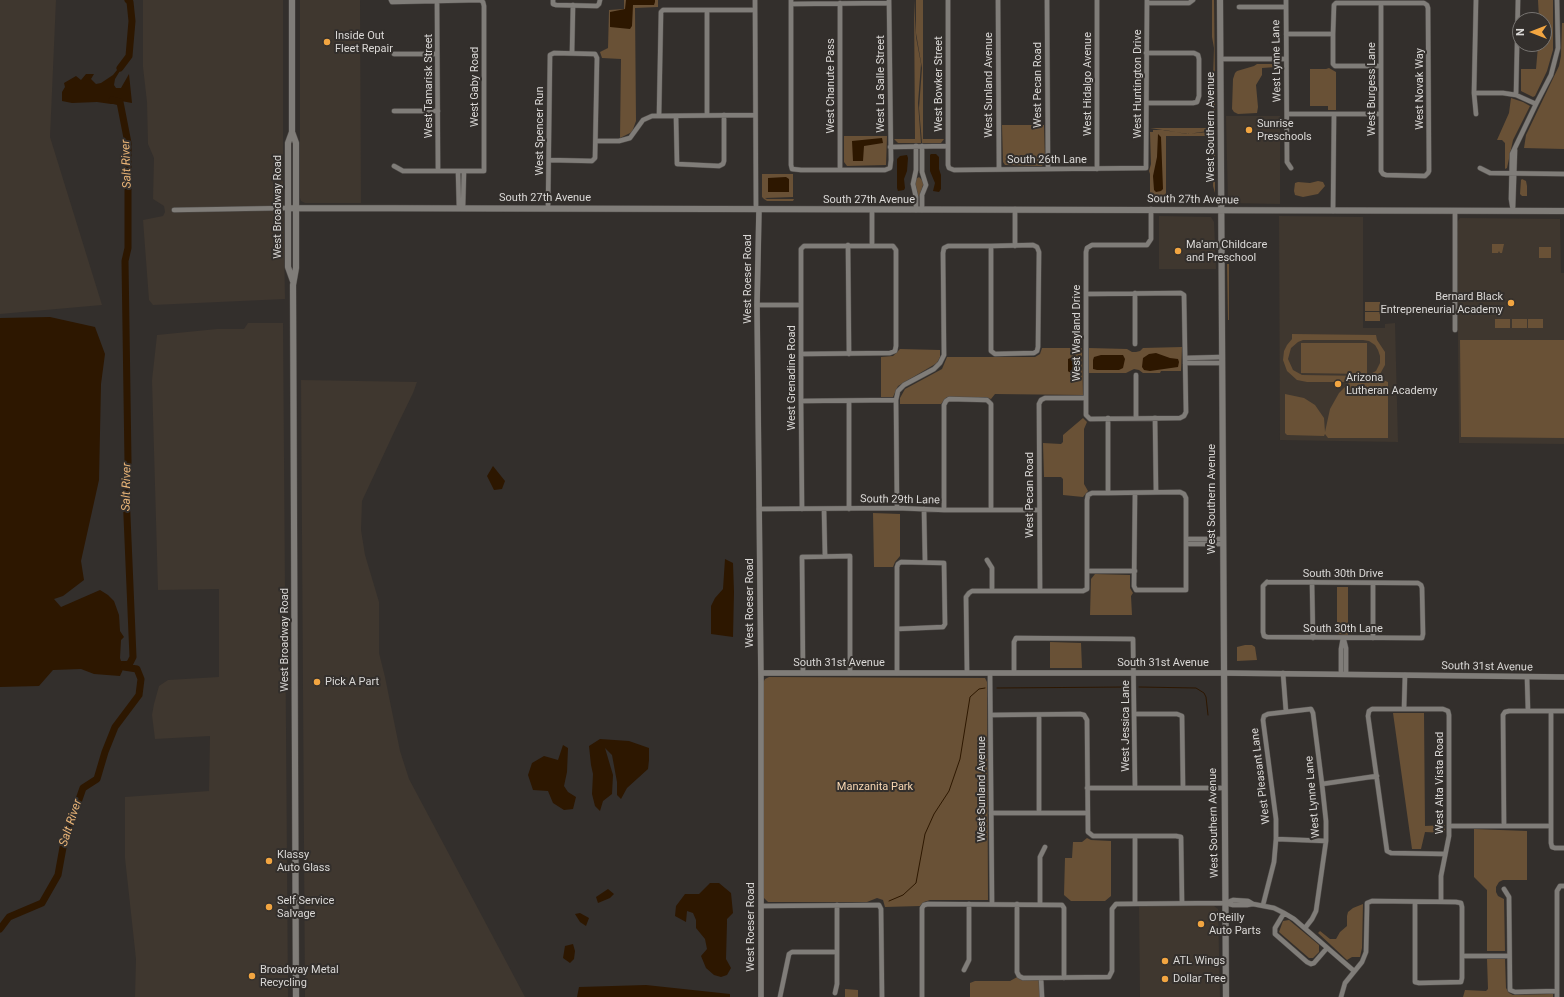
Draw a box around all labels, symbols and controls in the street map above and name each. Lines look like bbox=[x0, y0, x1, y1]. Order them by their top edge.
north arrow bbox=[1512, 12, 1552, 52]
street label: West Lynne Lane bbox=[1270, 20, 1284, 102]
text: N bbox=[1514, 28, 1527, 36]
place label: Inside Out Fleet Repair bbox=[335, 29, 393, 55]
street label: West Huntington Drive bbox=[1131, 29, 1145, 139]
street label: West Sunland Avenue bbox=[982, 32, 996, 138]
street label: West Hidalgo Avenue bbox=[1081, 32, 1095, 136]
street label: West Tamarisk Street bbox=[422, 34, 436, 138]
street label: West La Salle Street bbox=[874, 35, 888, 133]
street label: West Bowker Street bbox=[932, 36, 946, 132]
marker: Inside Out Fleet Repair bbox=[322, 37, 332, 47]
street label: West Chanute Pass bbox=[824, 38, 838, 134]
street label: West Pecan Road bbox=[1031, 42, 1045, 128]
street label: West Burgess Lane bbox=[1365, 42, 1379, 136]
street label: West Gaby Road bbox=[468, 47, 482, 127]
street label: West Novak Way bbox=[1413, 48, 1427, 130]
street label: West Southern Avenue bbox=[1204, 72, 1218, 182]
street label: West Spencer Run bbox=[533, 86, 547, 176]
place label: Sunrise Preschools bbox=[1257, 117, 1312, 143]
marker: Sunrise Preschools bbox=[1244, 125, 1254, 135]
water label: Salt River bbox=[119, 140, 135, 188]
street label: South 26th Lane bbox=[1007, 153, 1087, 167]
street label: West Broadway Road bbox=[271, 155, 285, 259]
street label: South 27th Avenue bbox=[499, 191, 591, 205]
street label: South 27th Avenue bbox=[823, 193, 915, 207]
street label: South 27th Avenue bbox=[1147, 193, 1239, 207]
street label: West Roeser Road bbox=[741, 234, 755, 324]
place label: Ma'am Childcare and Preschool bbox=[1186, 238, 1267, 264]
marker: Ma'am Childcare and Preschool bbox=[1173, 246, 1183, 256]
street label: West Wayland Drive bbox=[1070, 285, 1084, 381]
place label: Bernard Black Entrepreneurial Academy bbox=[1380, 290, 1503, 316]
marker: Bernard Black Entrepreneurial Academy bbox=[1506, 298, 1516, 308]
street label: West Grenadine Road bbox=[785, 325, 799, 431]
place label: Arizona Lutheran Academy bbox=[1346, 371, 1437, 397]
marker: Arizona Lutheran Academy bbox=[1333, 379, 1343, 389]
street label: West Southern Avenue bbox=[1205, 444, 1219, 554]
street label: West Pecan Road bbox=[1023, 452, 1037, 538]
water label: Salt River bbox=[119, 463, 135, 511]
street label: South 29th Lane bbox=[860, 493, 940, 507]
street label: West Roeser Road bbox=[743, 558, 757, 648]
street label: South 30th Drive bbox=[1303, 567, 1383, 581]
street label: West Broadway Road bbox=[278, 588, 292, 692]
street label: South 30th Lane bbox=[1303, 622, 1383, 636]
street label: South 31st Avenue bbox=[793, 656, 885, 670]
street label: South 31st Avenue bbox=[1117, 656, 1209, 670]
street label: South 31st Avenue bbox=[1441, 660, 1533, 674]
place label: Pick A Part bbox=[325, 675, 379, 689]
marker: Pick A Part bbox=[312, 677, 322, 687]
street label: West Jessica Lane bbox=[1119, 680, 1133, 772]
street label: West Pleasant Lane bbox=[1249, 727, 1273, 825]
street label: West Alta Vista Road bbox=[1433, 732, 1447, 834]
street label: West Sunland Avenue bbox=[975, 736, 989, 842]
street label: West Lynne Lane bbox=[1303, 755, 1323, 839]
street label: West Southern Avenue bbox=[1206, 768, 1222, 878]
park label: Manzanita Park bbox=[837, 780, 913, 794]
water label: Salt River bbox=[57, 798, 85, 848]
place label: Klassy Auto Glass bbox=[277, 848, 330, 874]
marker: Klassy Auto Glass bbox=[264, 856, 274, 866]
street label: West Roeser Road bbox=[744, 882, 758, 972]
place label: Self Service Salvage bbox=[277, 894, 334, 920]
marker: Self Service Salvage bbox=[264, 902, 274, 912]
place label: O'Reilly Auto Parts bbox=[1209, 911, 1261, 937]
marker: O'Reilly Auto Parts bbox=[1196, 919, 1206, 929]
place label: ATL Wings bbox=[1173, 954, 1225, 968]
marker: ATL Wings bbox=[1160, 956, 1170, 966]
place label: Broadway Metal Recycling bbox=[260, 963, 339, 989]
marker: Broadway Metal Recycling bbox=[247, 971, 257, 981]
place label: Dollar Tree bbox=[1173, 972, 1226, 986]
marker: Dollar Tree bbox=[1160, 974, 1170, 984]

